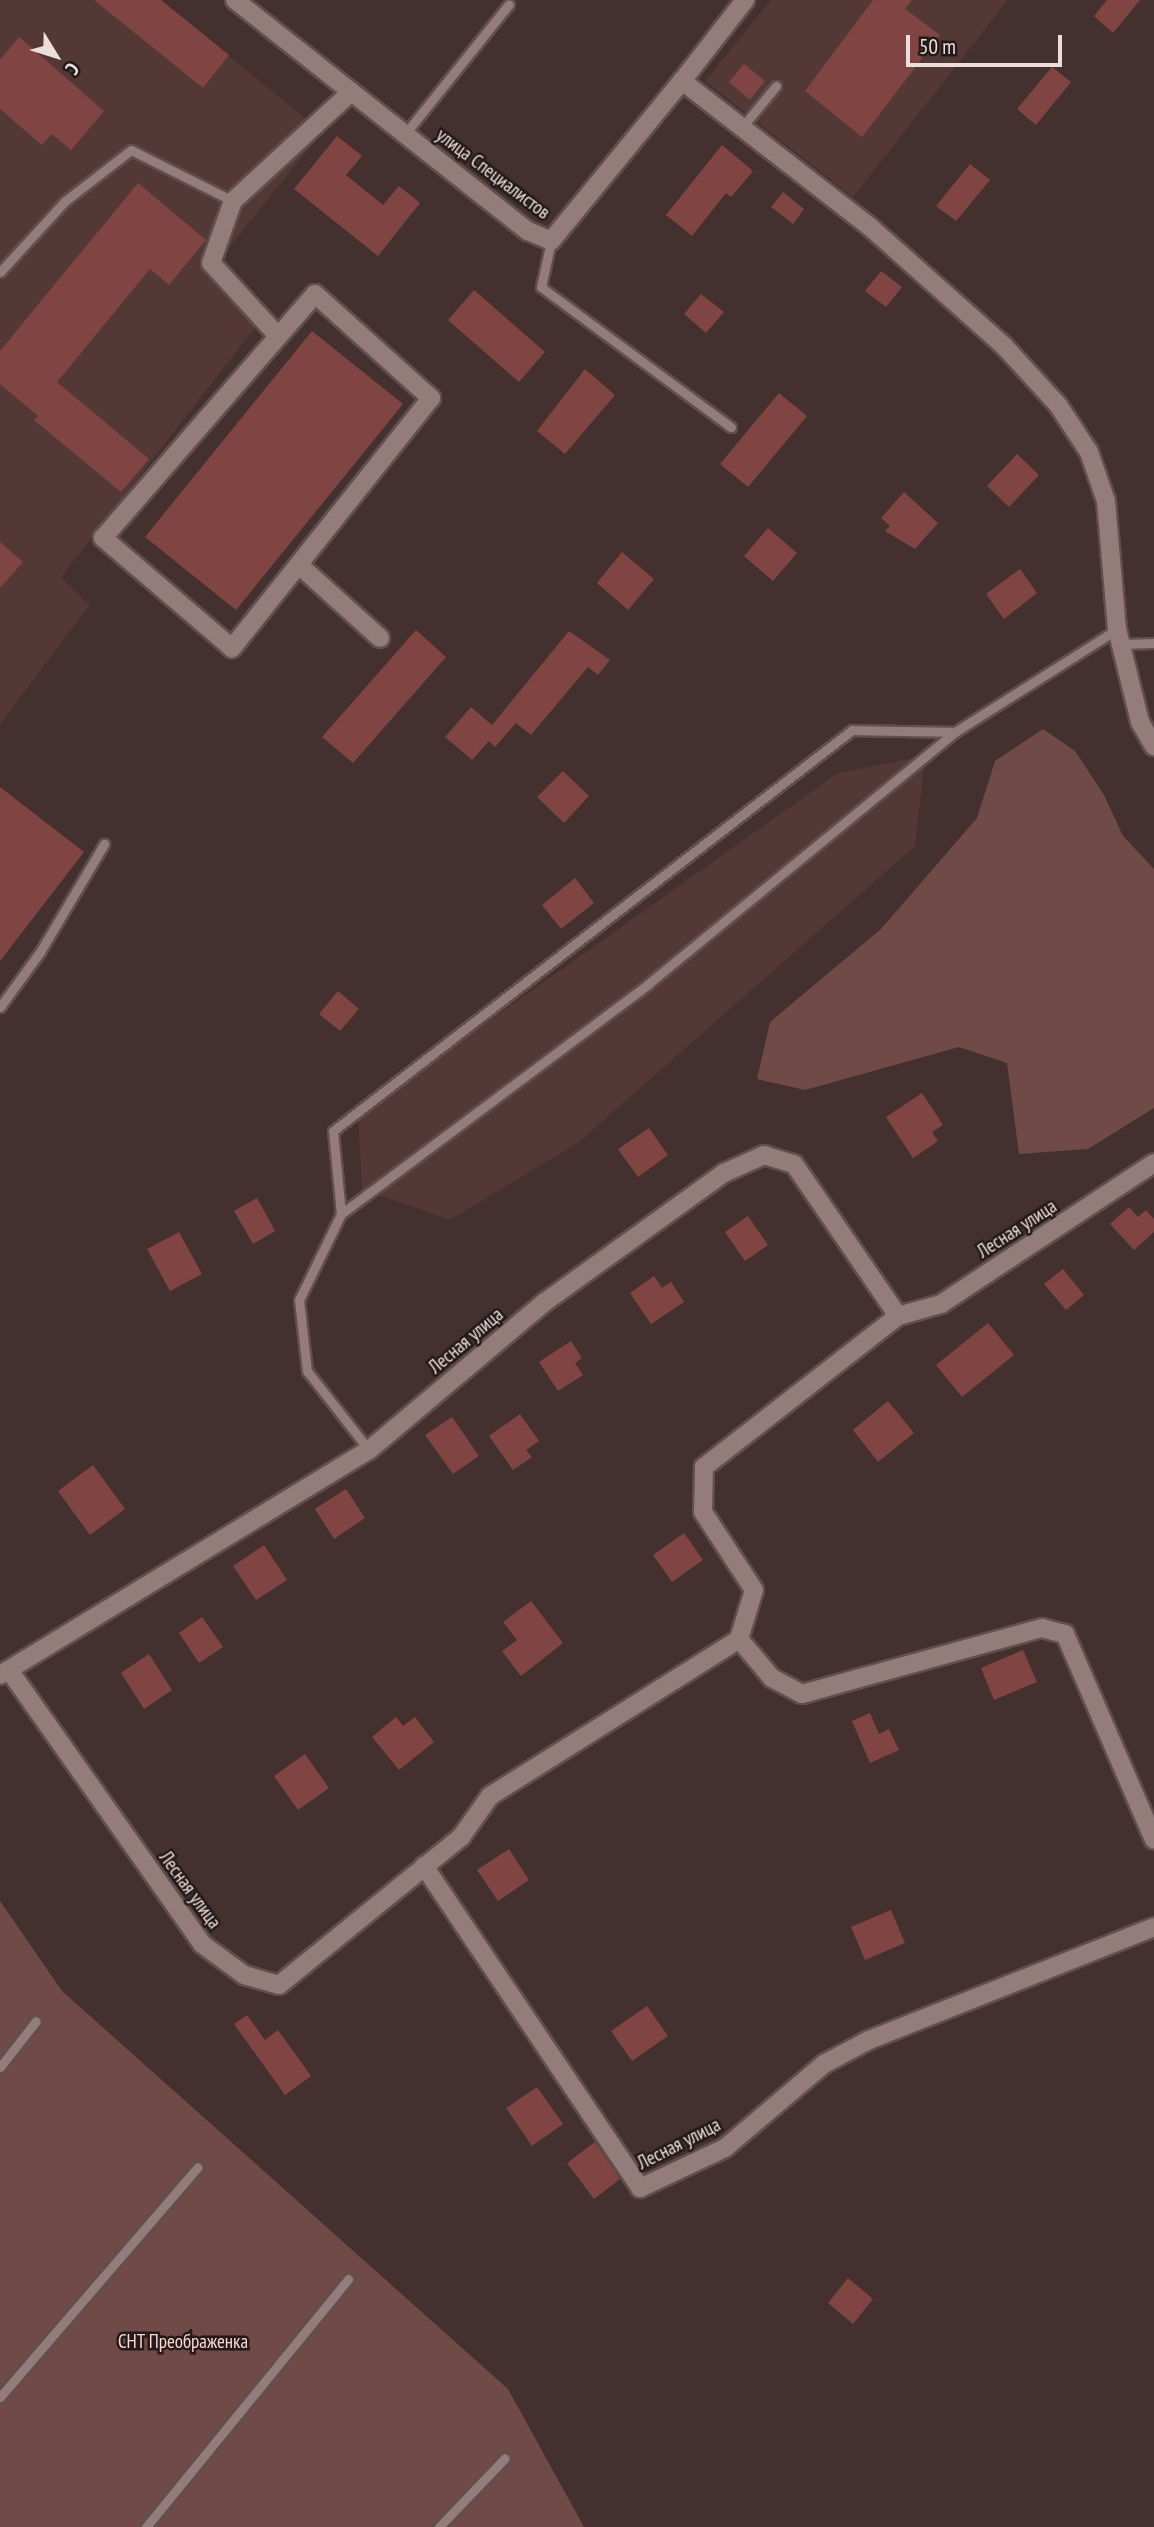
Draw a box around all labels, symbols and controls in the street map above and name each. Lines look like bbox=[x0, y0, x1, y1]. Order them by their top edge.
north arrow bbox=[21, 21, 91, 91]
scale bar bbox=[909, 21, 1065, 65]
text: 50 m bbox=[919, 33, 956, 60]
text: С bbox=[60, 58, 85, 80]
street label: улица Специалистов bbox=[432, 124, 554, 224]
street label: Лесная улица bbox=[973, 1195, 1061, 1263]
street label: Лесная улица bbox=[424, 1303, 508, 1379]
street label: Лесная улица bbox=[154, 1847, 226, 1933]
street label: Лесная улица bbox=[634, 2113, 724, 2175]
park label: СНТ Преображенка bbox=[118, 2331, 248, 2353]

